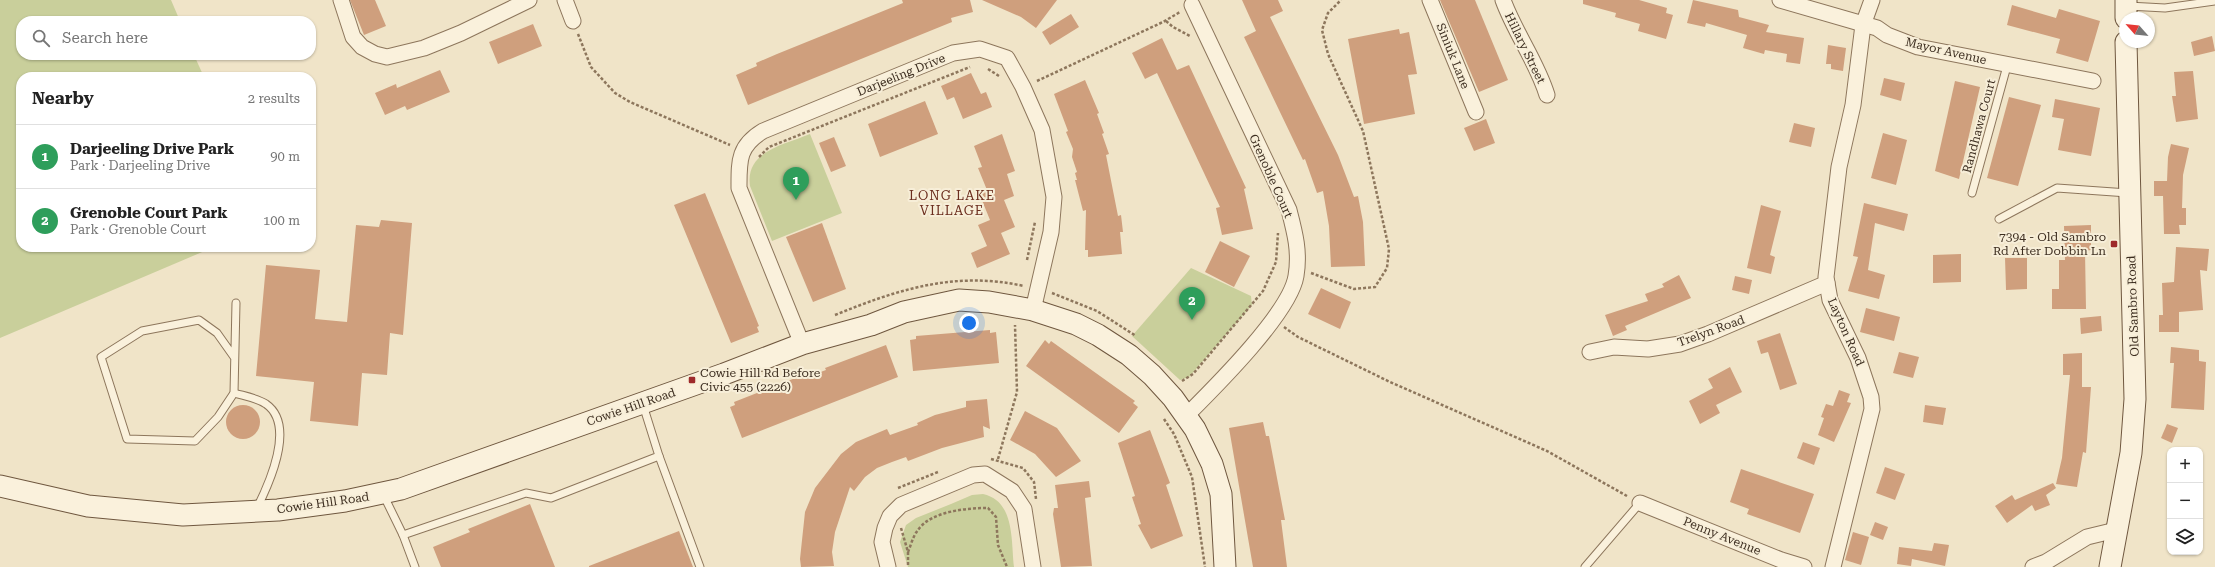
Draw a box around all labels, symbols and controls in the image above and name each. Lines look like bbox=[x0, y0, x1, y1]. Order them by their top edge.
street label: Hillary Street bbox=[1502, 10, 1548, 86]
north arrow bbox=[2119, 12, 2155, 48]
search box bbox=[16, 16, 316, 60]
street label: Siniuk Lane bbox=[1434, 21, 1473, 91]
icon: search bbox=[30, 27, 52, 49]
text: Search here bbox=[62, 29, 148, 47]
street label: Mayor Avenue bbox=[1904, 35, 1988, 67]
street label: Darjeeling Drive bbox=[855, 51, 948, 99]
street label: Randhawa Court bbox=[1960, 77, 1998, 174]
text: Nearby bbox=[32, 88, 94, 108]
text: 2 results bbox=[248, 91, 300, 106]
street label: Grenoble Court bbox=[1246, 132, 1296, 220]
text: Darjeeling Drive Park bbox=[70, 140, 234, 158]
text: 1 bbox=[41, 149, 49, 164]
text: 90 m bbox=[270, 149, 300, 164]
text: Park · Darjeeling Drive bbox=[70, 158, 210, 173]
pin: 1 bbox=[783, 167, 809, 200]
district label: LONG LAKE VILLAGE bbox=[909, 188, 995, 218]
text: Grenoble Court Park bbox=[70, 204, 228, 222]
text: 2 bbox=[41, 213, 49, 228]
text: 100 m bbox=[263, 213, 300, 228]
text: Park · Grenoble Court bbox=[70, 222, 206, 237]
place label: 7394 - Old Sambro Rd After Dobbin Ln bbox=[1993, 230, 2106, 258]
marker: 7394 - Old Sambro Rd After Dobbin Ln bbox=[2109, 239, 2119, 249]
street label: Old Sambro Road bbox=[2124, 255, 2142, 357]
pin: 2 bbox=[1179, 287, 1205, 320]
street label: Layton Road bbox=[1825, 296, 1867, 369]
street label: Trelyn Road bbox=[1676, 312, 1747, 350]
your location bbox=[959, 313, 979, 333]
place label: Cowie Hill Rd Before Civic 455 (2226) bbox=[700, 366, 821, 394]
marker: Cowie Hill Rd Before Civic 455 (2226) bbox=[687, 375, 697, 385]
street label: Cowie Hill Road bbox=[585, 385, 677, 429]
map controls bbox=[2167, 447, 2203, 555]
button: + bbox=[2167, 447, 2203, 483]
button: − bbox=[2167, 483, 2203, 519]
street label: Cowie Hill Road bbox=[276, 490, 370, 516]
street label: Penny Avenue bbox=[1681, 514, 1763, 558]
button: layers bbox=[2167, 519, 2203, 555]

